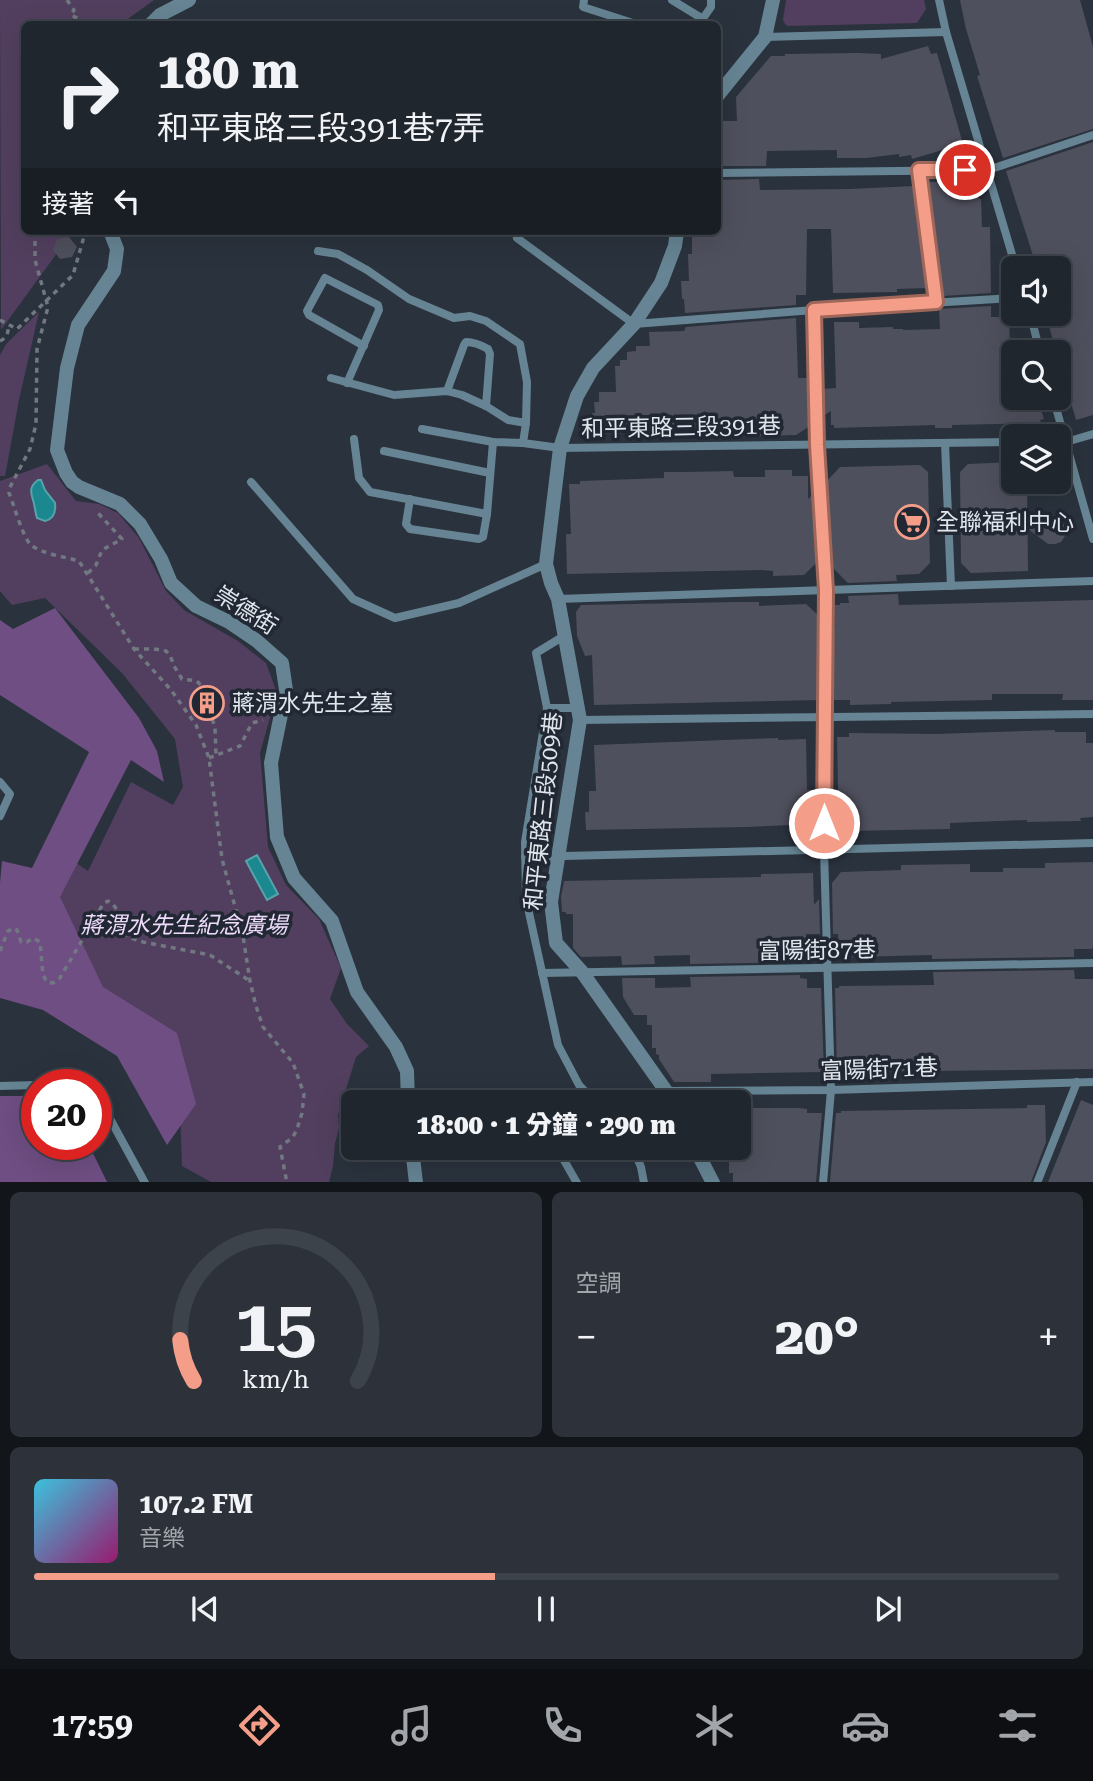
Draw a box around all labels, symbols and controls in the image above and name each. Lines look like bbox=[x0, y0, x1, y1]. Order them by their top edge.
text: 180 m bbox=[157, 43, 299, 100]
icon: right bbox=[42, 49, 133, 140]
text: 和平東路三段391巷7弄 bbox=[157, 109, 485, 147]
pin bbox=[935, 140, 995, 200]
icon: arrive bbox=[946, 151, 984, 189]
icon: left bbox=[108, 182, 146, 220]
text: 接著 bbox=[42, 189, 94, 219]
map controls bbox=[1001, 256, 1071, 494]
button: sound bbox=[1001, 256, 1071, 326]
button: search bbox=[1001, 340, 1071, 410]
street label: 和平東路三段391巷 bbox=[581, 412, 781, 443]
button: layers bbox=[1001, 424, 1071, 494]
supermarket icon: 全聯福利中心 bbox=[893, 503, 931, 541]
place label: 全聯福利中心 bbox=[936, 509, 1074, 536]
street label: 崇德街 bbox=[209, 581, 282, 640]
building icon: 蔣渭水先生之墓 bbox=[188, 684, 226, 722]
place label: 蔣渭水先生之墓 bbox=[232, 690, 393, 717]
street label: 和平東路三段509巷 bbox=[520, 710, 567, 912]
position arrow bbox=[787, 786, 861, 860]
park label: 蔣渭水先生紀念廣場 bbox=[81, 912, 291, 939]
street label: 富陽街87巷 bbox=[758, 936, 876, 965]
street label: 富陽街71巷 bbox=[820, 1054, 938, 1085]
speed limit sign: 20 bbox=[21, 1069, 112, 1160]
text: 18:00 · 1 分鐘 · 290 m bbox=[416, 1110, 676, 1140]
text: 空調 bbox=[576, 1270, 622, 1297]
text: 15 bbox=[235, 1284, 317, 1369]
text: 20° bbox=[775, 1306, 859, 1367]
text: − bbox=[576, 1315, 597, 1359]
text: + bbox=[1038, 1315, 1059, 1359]
text: km/h bbox=[242, 1364, 309, 1393]
text: 107.2 FM bbox=[139, 1489, 253, 1519]
text: 音樂 bbox=[139, 1525, 185, 1552]
icon: previous bbox=[186, 1590, 224, 1628]
icon: pause bbox=[527, 1590, 565, 1628]
icon: next bbox=[869, 1590, 907, 1628]
icon: directions bbox=[235, 1701, 284, 1750]
icon: music bbox=[387, 1701, 436, 1750]
icon: phone bbox=[538, 1701, 587, 1750]
icon: climate bbox=[690, 1701, 739, 1750]
icon: car bbox=[841, 1701, 890, 1750]
icon: filters bbox=[993, 1701, 1042, 1750]
text: 17:59 bbox=[51, 1706, 133, 1744]

